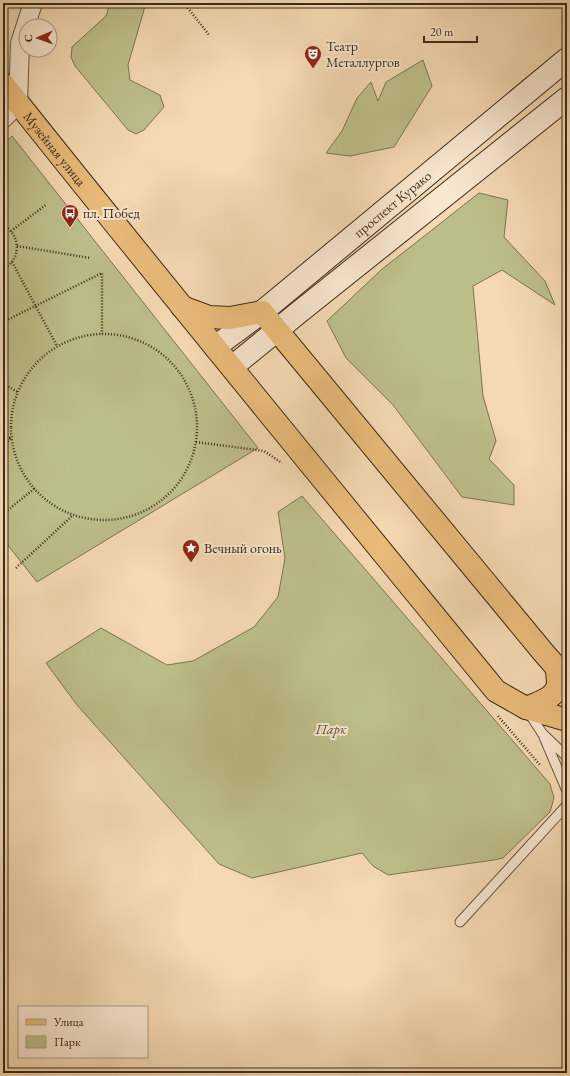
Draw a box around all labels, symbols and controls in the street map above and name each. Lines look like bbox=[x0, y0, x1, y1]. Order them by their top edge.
north arrow bbox=[18, 18, 58, 58]
scale bar bbox=[424, 18, 477, 44]
text: 20 m bbox=[430, 24, 454, 40]
text: С bbox=[21, 34, 35, 42]
place label: Театр Металлургов bbox=[326, 37, 400, 71]
theatre icon: Театр Металлургов bbox=[303, 44, 323, 69]
street label: Музейная улица bbox=[19, 108, 90, 190]
street label: проспект Курако bbox=[350, 166, 435, 241]
bus stop icon: пл. Побед bbox=[60, 203, 80, 228]
place label: пл. Побед bbox=[83, 204, 140, 222]
place icon: Вечный огонь bbox=[181, 538, 201, 563]
place label: Вечный огонь bbox=[204, 539, 282, 557]
park label: Парк bbox=[315, 720, 347, 738]
legend bbox=[18, 1006, 148, 1058]
text: Улица bbox=[53, 1014, 84, 1030]
text: Парк bbox=[54, 1034, 81, 1050]

